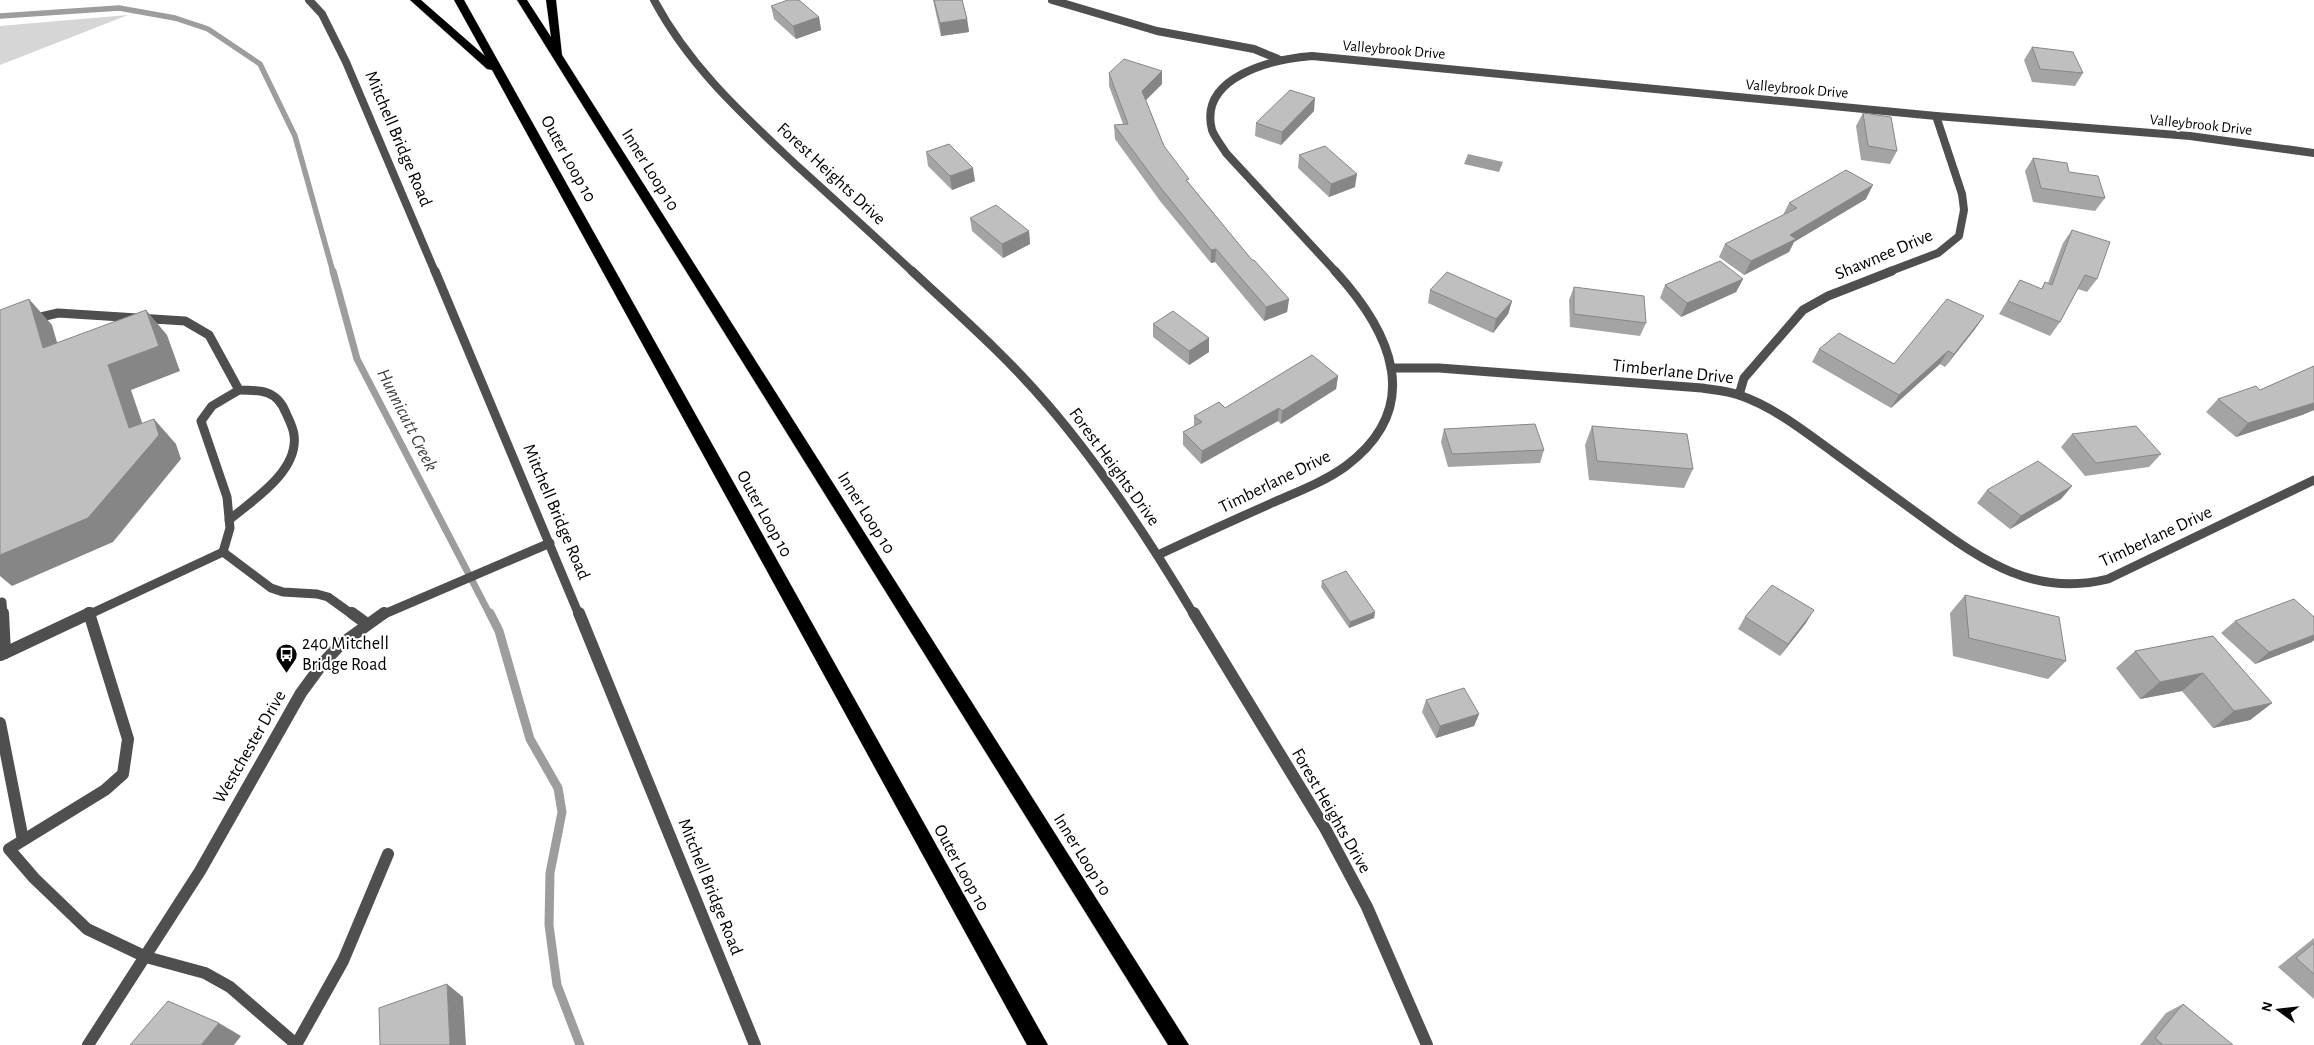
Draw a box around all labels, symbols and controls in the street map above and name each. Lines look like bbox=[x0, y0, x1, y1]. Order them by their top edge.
street label: Valleybrook Drive bbox=[1342, 38, 1446, 62]
street label: Mitchell Bridge Road bbox=[361, 69, 435, 209]
street label: Valleybrook Drive bbox=[1745, 77, 1849, 101]
street label: Valleybrook Drive bbox=[2149, 112, 2253, 138]
street label: Outer Loop 10 bbox=[537, 113, 599, 205]
street label: Forest Heights Drive bbox=[773, 119, 889, 229]
street label: Inner Loop 10 bbox=[618, 126, 682, 214]
street label: Shawnee Drive bbox=[1833, 226, 1935, 284]
street label: Timberlane Drive bbox=[1612, 357, 1734, 387]
water label: Hunnicutt Creek bbox=[373, 366, 441, 474]
street label: Forest Heights Drive bbox=[1065, 405, 1163, 529]
street label: Mitchell Bridge Road bbox=[519, 442, 593, 582]
street label: Timberlane Drive bbox=[1216, 447, 1334, 517]
street label: Outer Loop 10 bbox=[733, 468, 795, 560]
street label: Inner Loop 10 bbox=[834, 469, 898, 557]
street label: Timberlane Drive bbox=[2097, 503, 2215, 571]
place label: 240 Mitchell Bridge Road bbox=[302, 635, 389, 674]
bus stop icon: 240 Mitchell Bridge Road bbox=[274, 642, 298, 673]
street label: Westchester Drive bbox=[210, 688, 290, 806]
street label: Forest Heights Drive bbox=[1288, 746, 1374, 876]
street label: Inner Loop 10 bbox=[1050, 811, 1114, 899]
street label: Mitchell Bridge Road bbox=[674, 816, 746, 958]
street label: Outer Loop 10 bbox=[930, 822, 992, 914]
north arrow bbox=[2254, 985, 2304, 1035]
text: N bbox=[2259, 1000, 2275, 1013]

